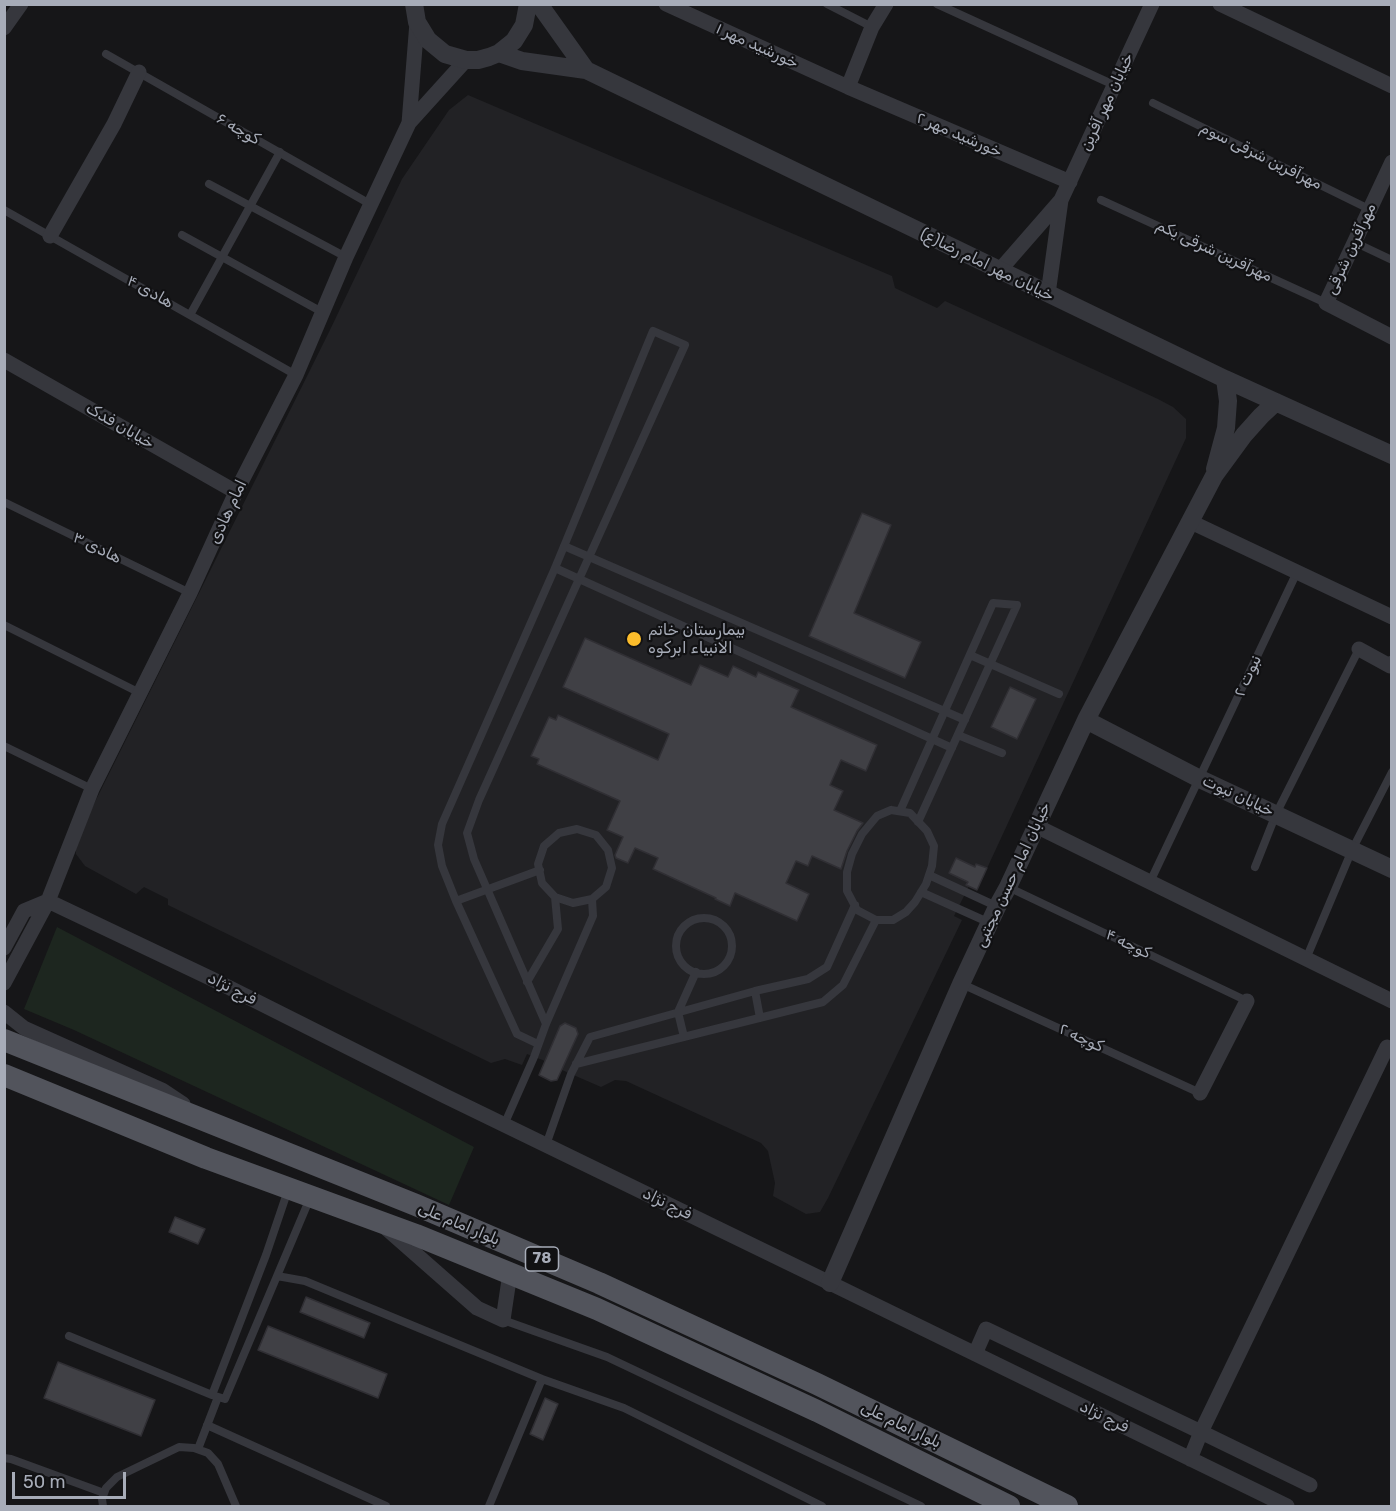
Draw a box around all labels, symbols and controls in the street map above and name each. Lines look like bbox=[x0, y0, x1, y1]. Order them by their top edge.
street label: خورشید مهر ۱ bbox=[713, 19, 801, 73]
street label: خیابان مهر آفرین bbox=[1076, 50, 1138, 154]
street label: خورشید مهر ۲ bbox=[913, 108, 1005, 162]
street label: کوچه ۶ bbox=[213, 109, 263, 149]
street label: مهرآفرین شرقی سوم bbox=[1197, 118, 1325, 194]
street label: مهرآفرین شرقی bbox=[1321, 200, 1381, 298]
street label: مهرآفرین شرقی یکم bbox=[1153, 216, 1275, 286]
street label: خیابان مهر امام رضا(ع) bbox=[917, 224, 1057, 306]
street label: هادی ۴ bbox=[123, 271, 177, 313]
street label: خیابان فدک bbox=[82, 399, 158, 453]
street label: امام هادی bbox=[205, 477, 251, 547]
street label: هادی ۳ bbox=[70, 528, 124, 568]
place label: بیمارستان خاتم الانبیاء ابرکوه bbox=[648, 620, 745, 658]
marker: بیمارستان خاتم الانبیاء ابرکوه bbox=[625, 630, 643, 648]
street label: نبوت ۲ bbox=[1230, 652, 1266, 700]
street label: خیابان نبوت bbox=[1199, 771, 1277, 821]
street label: خیابان امام حسن مجتبی bbox=[971, 799, 1055, 951]
street label: کوچه ۴ bbox=[1102, 925, 1154, 963]
street label: فرج نژاد bbox=[204, 969, 260, 1009]
street label: کوچه ۲ bbox=[1056, 1019, 1106, 1057]
street label: فرج نژاد bbox=[639, 1184, 695, 1224]
street label: بلوار امام علی bbox=[415, 1198, 503, 1250]
road number: 78 bbox=[526, 1247, 558, 1271]
street label: بلوار امام علی bbox=[858, 1397, 944, 1453]
street label: فرج نژاد bbox=[1076, 1397, 1132, 1437]
scale bar bbox=[15, 1460, 129, 1498]
text: 50 m bbox=[23, 1471, 66, 1493]

